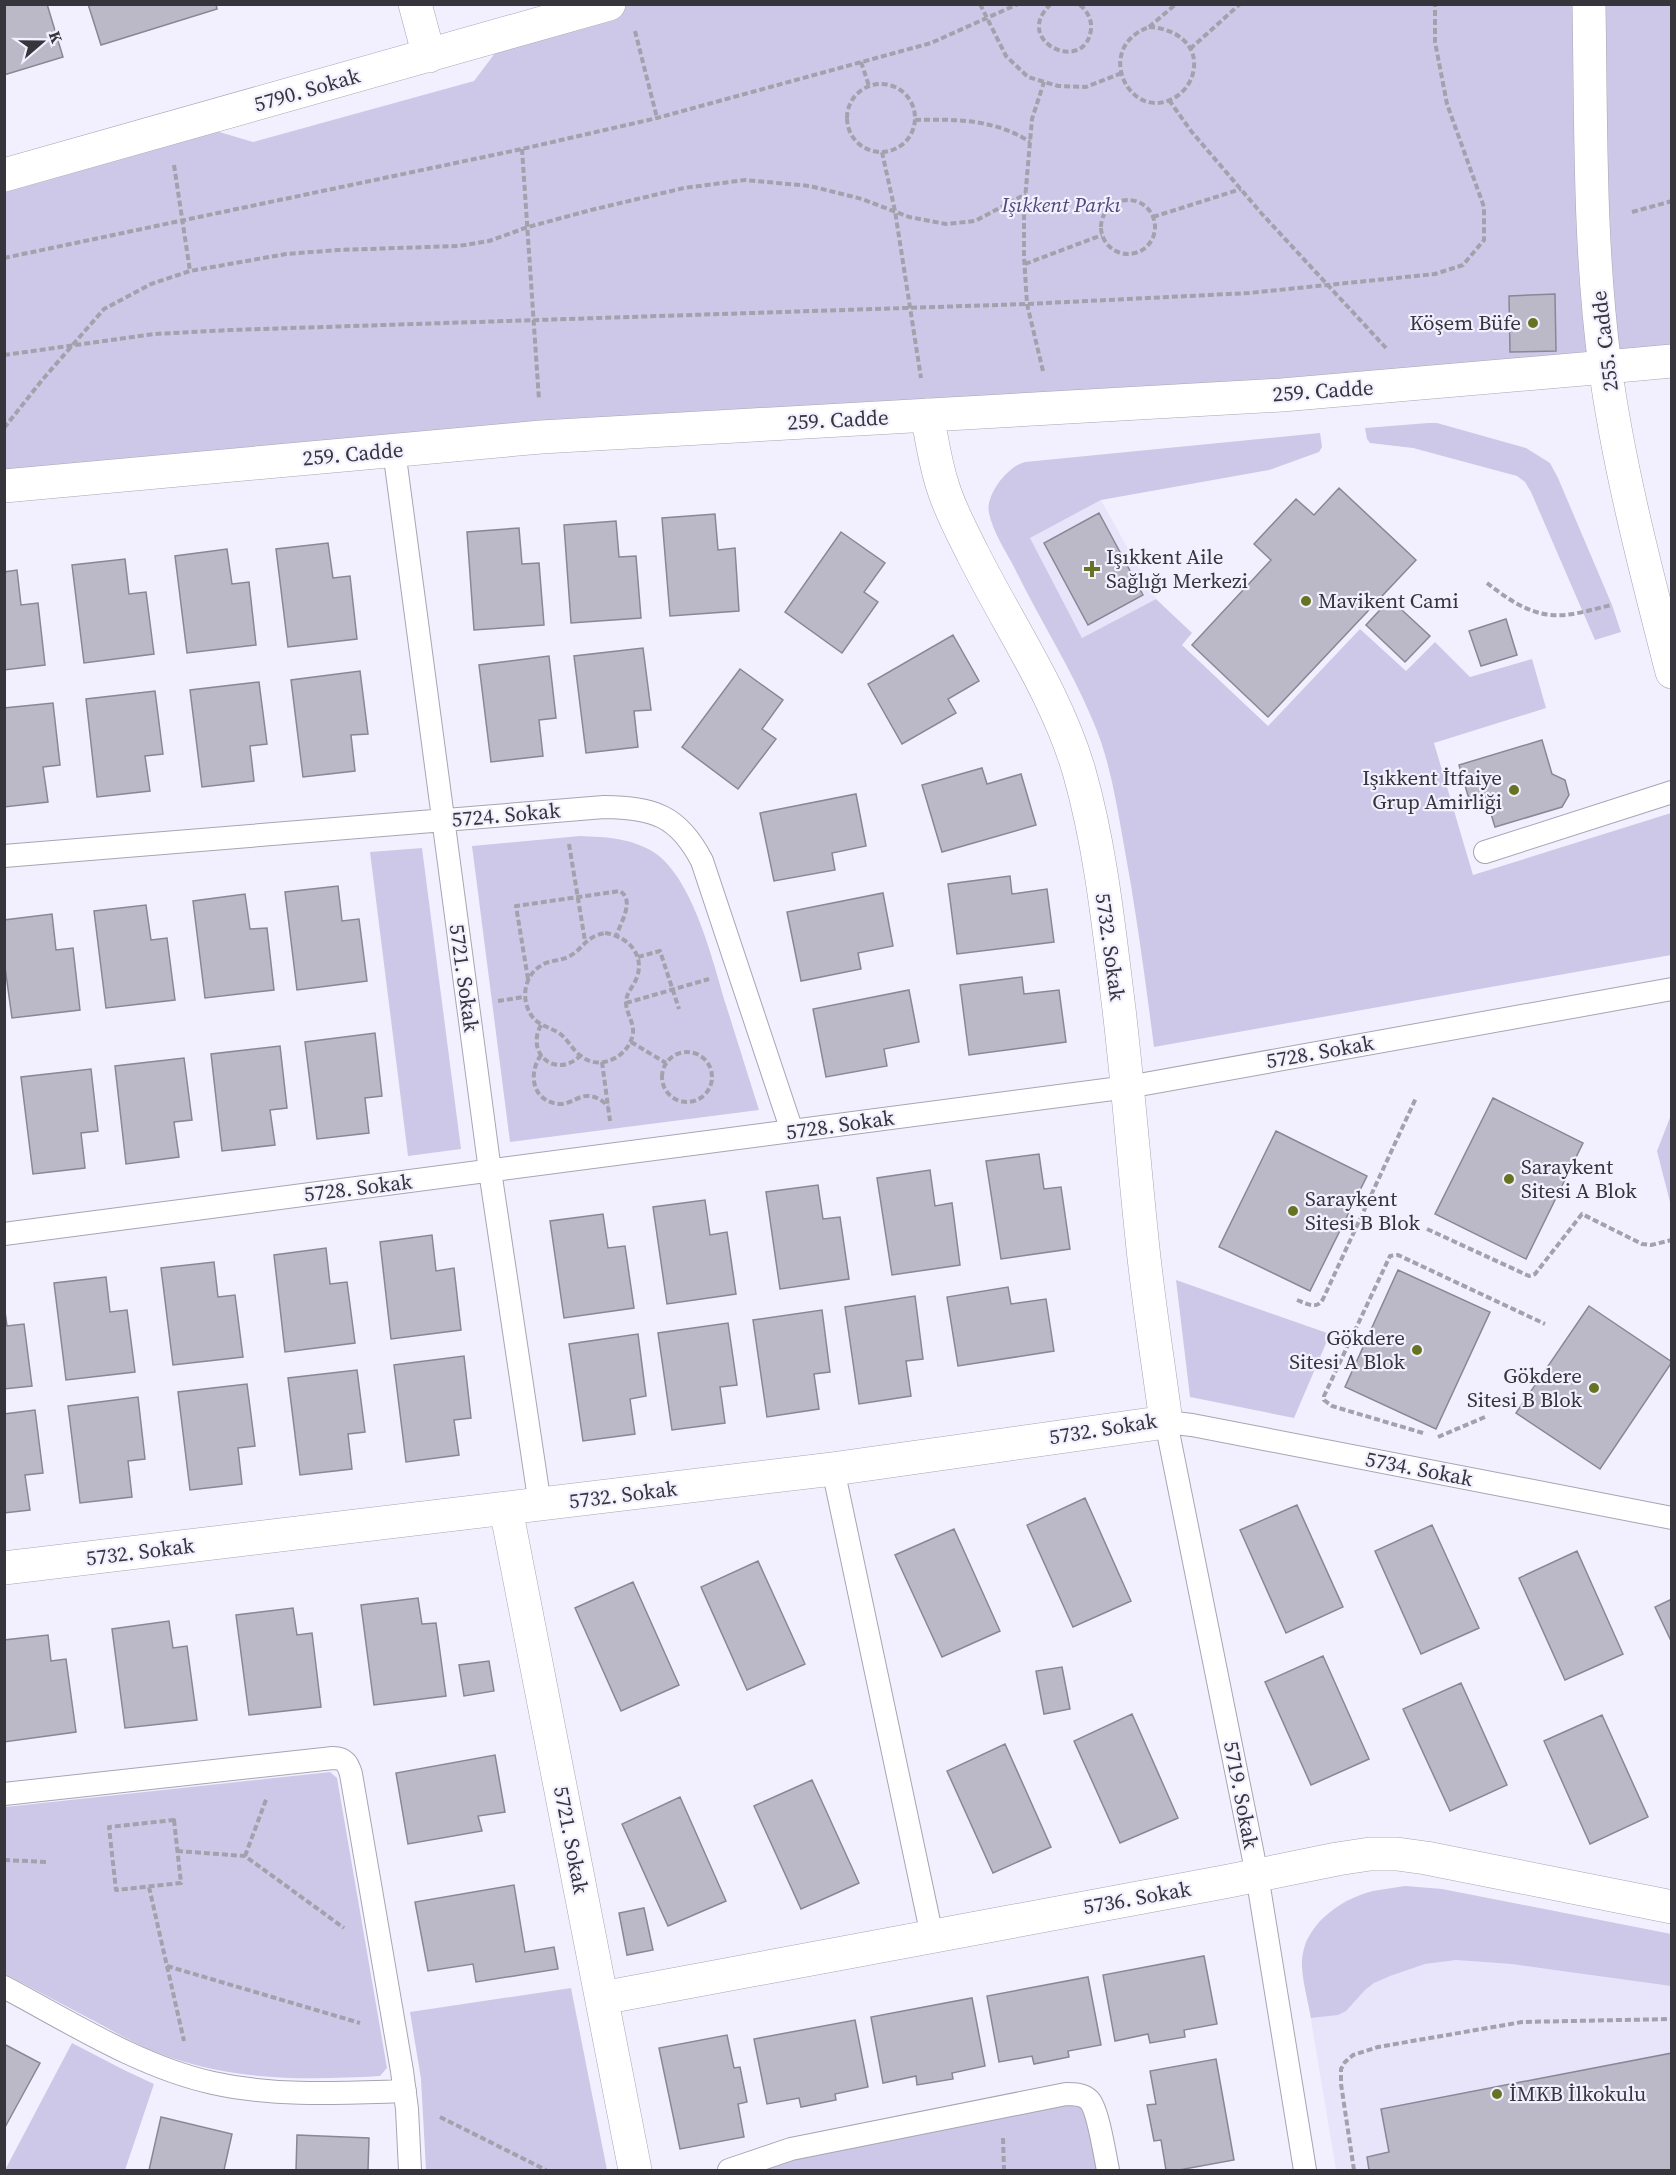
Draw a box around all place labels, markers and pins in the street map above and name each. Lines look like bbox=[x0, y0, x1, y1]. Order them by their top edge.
place label: Köşem Büfe bbox=[1409, 308, 1521, 337]
marker: Köşem Büfe bbox=[1526, 316, 1540, 330]
place label: Işıkkent Aile Sağlığı Merkezi bbox=[1106, 542, 1248, 595]
marker: Işıkkent Aile Sağlığı Merkezi bbox=[1083, 560, 1101, 578]
place label: Mavikent Cami bbox=[1318, 586, 1459, 615]
marker: Mavikent Cami bbox=[1299, 594, 1313, 608]
place label: Işıkkent İtfaiye Grup Amirliği bbox=[1362, 763, 1502, 816]
marker: Işıkkent İtfaiye Grup Amirliği bbox=[1507, 783, 1521, 797]
place label: Saraykent Sitesi A Blok bbox=[1521, 1152, 1637, 1205]
marker: Saraykent Sitesi A Blok bbox=[1502, 1172, 1516, 1186]
place label: Saraykent Sitesi B Blok bbox=[1305, 1184, 1420, 1237]
marker: Saraykent Sitesi B Blok bbox=[1286, 1204, 1300, 1218]
place label: Gökdere Sitesi A Blok bbox=[1289, 1323, 1406, 1376]
marker: Gökdere Sitesi A Blok bbox=[1410, 1343, 1424, 1357]
place label: Gökdere Sitesi B Blok bbox=[1467, 1361, 1583, 1414]
marker: Gökdere Sitesi B Blok bbox=[1587, 1381, 1601, 1395]
place label: İMKB İlkokulu bbox=[1509, 2079, 1646, 2108]
marker: İMKB İlkokulu bbox=[1490, 2087, 1504, 2101]

